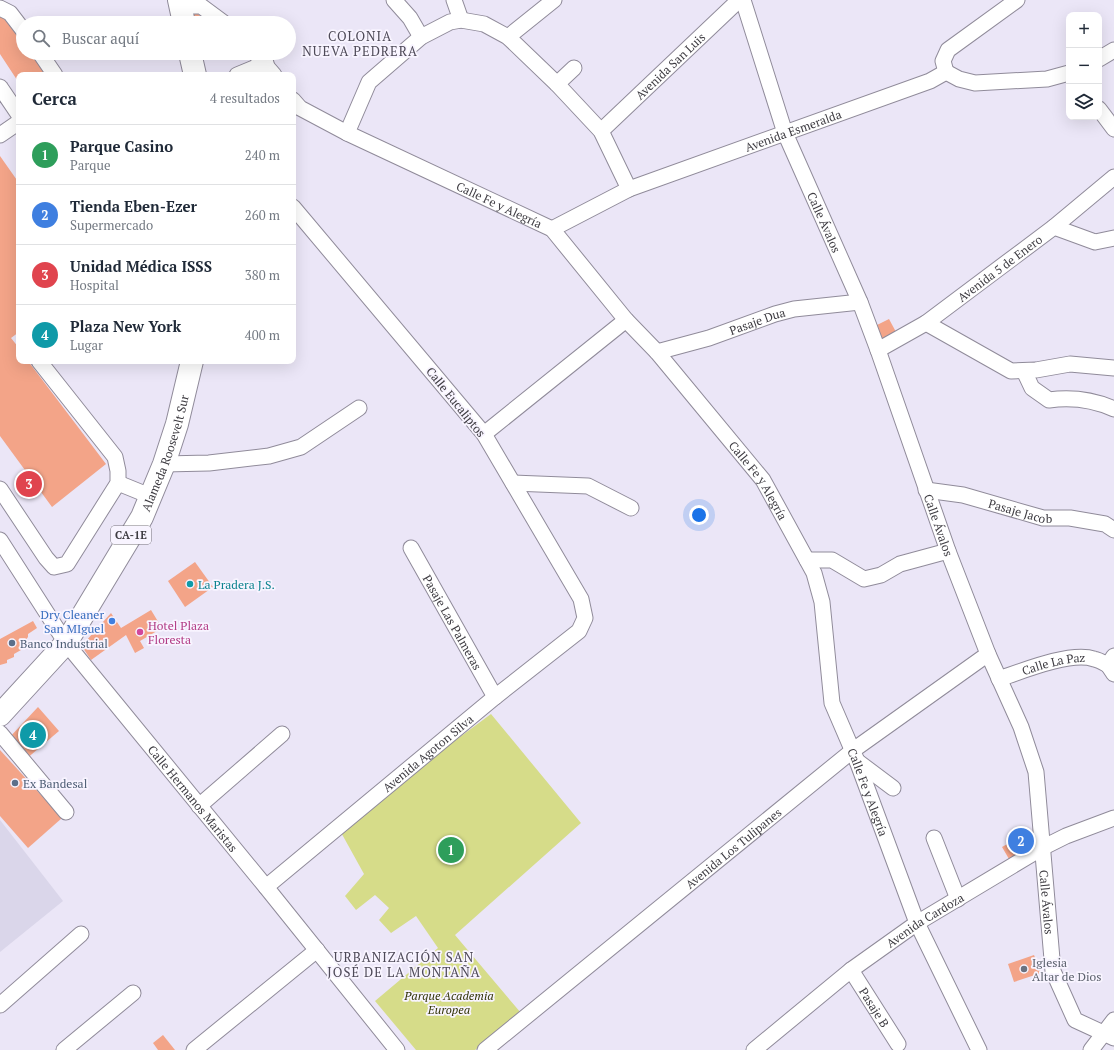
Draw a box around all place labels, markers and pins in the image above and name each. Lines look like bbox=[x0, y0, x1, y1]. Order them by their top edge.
pin: 3 bbox=[16, 469, 42, 499]
place label: La Pradera J.S. bbox=[198, 577, 275, 592]
marker: La Pradera J.S. bbox=[185, 579, 195, 589]
place label: Dry Cleaner San MIguel bbox=[41, 607, 104, 636]
marker: Dry Cleaner San MIguel bbox=[107, 616, 117, 626]
place label: Hotel Plaza Floresta bbox=[148, 618, 209, 647]
marker: Hotel Plaza Floresta bbox=[135, 627, 145, 637]
place label: Banco Industrial bbox=[20, 636, 108, 651]
marker: Banco Industrial bbox=[7, 638, 17, 648]
pin: 4 bbox=[20, 720, 46, 750]
place label: Ex Bandesal bbox=[23, 776, 88, 791]
marker: Ex Bandesal bbox=[10, 778, 20, 788]
pin: 2 bbox=[1008, 826, 1034, 856]
pin: 1 bbox=[438, 835, 464, 865]
place label: Iglesia Altar de Dios bbox=[1032, 955, 1101, 984]
marker: Iglesia Altar de Dios bbox=[1019, 964, 1029, 974]

